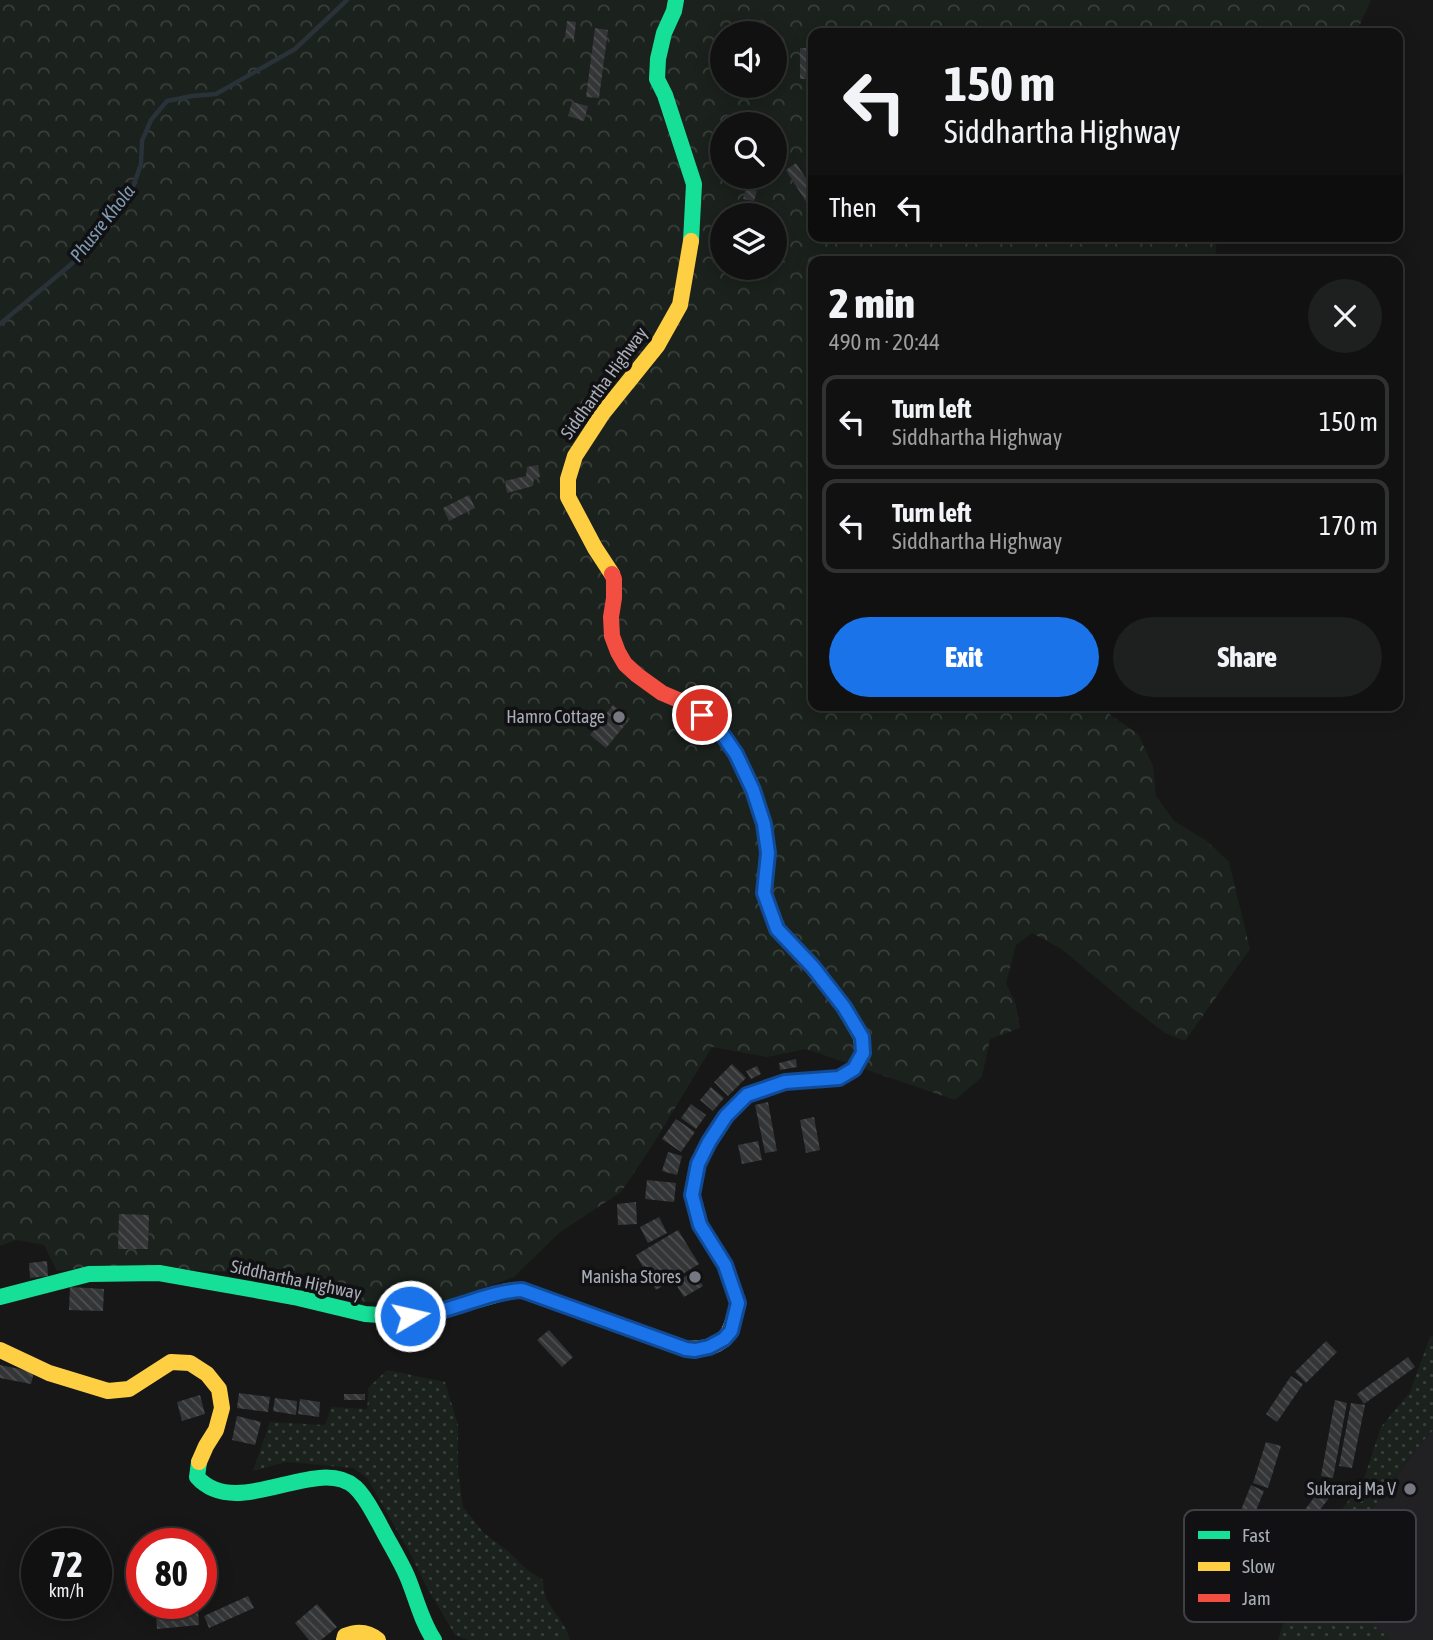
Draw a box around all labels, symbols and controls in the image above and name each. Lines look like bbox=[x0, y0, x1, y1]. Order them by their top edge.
map controls bbox=[710, 21, 787, 280]
button: sound bbox=[710, 21, 787, 98]
text: 150 m bbox=[944, 55, 1055, 111]
icon: left bbox=[829, 56, 920, 147]
button: search bbox=[710, 112, 787, 189]
text: Siddhartha Highway bbox=[944, 113, 1181, 150]
water label: Phusre Khola bbox=[65, 180, 139, 266]
icon: left bbox=[891, 189, 929, 227]
text: Then bbox=[829, 193, 877, 223]
button: layers bbox=[710, 203, 787, 280]
text: 2 min bbox=[829, 279, 915, 327]
button: close bbox=[1308, 279, 1382, 353]
street label: Siddhartha Highway bbox=[556, 323, 651, 443]
text: 490 m · 20:44 bbox=[829, 329, 940, 355]
text: Turn left bbox=[892, 394, 972, 424]
icon: left bbox=[833, 403, 871, 441]
text: 150 m bbox=[1319, 407, 1378, 437]
text: Siddhartha Highway bbox=[892, 424, 1062, 450]
text: Turn left bbox=[892, 498, 972, 528]
icon: left bbox=[833, 507, 871, 545]
text: 170 m bbox=[1319, 511, 1378, 541]
text: Siddhartha Highway bbox=[892, 528, 1062, 554]
button: Exit bbox=[829, 617, 1099, 697]
button: Share bbox=[1113, 617, 1382, 697]
pin bbox=[672, 685, 732, 745]
icon: arrive bbox=[683, 696, 721, 734]
place label: Hamro Cottage bbox=[506, 706, 605, 727]
marker: Hamro Cottage bbox=[611, 709, 627, 725]
street label: Siddhartha Highway bbox=[229, 1255, 363, 1304]
place label: Manisha Stores bbox=[581, 1266, 681, 1287]
marker: Manisha Stores bbox=[687, 1269, 703, 1285]
position arrow bbox=[373, 1279, 447, 1353]
place label: Sukraraj Ma V bbox=[1307, 1478, 1396, 1499]
marker: Sukraraj Ma V bbox=[1402, 1481, 1418, 1497]
legend bbox=[1184, 1510, 1416, 1622]
text: Fast bbox=[1242, 1524, 1270, 1546]
speed limit sign: 80 bbox=[126, 1528, 217, 1619]
text: 72 bbox=[50, 1544, 83, 1584]
text: Slow bbox=[1242, 1555, 1276, 1577]
text: km/h bbox=[49, 1580, 84, 1601]
text: Jam bbox=[1242, 1587, 1271, 1609]

